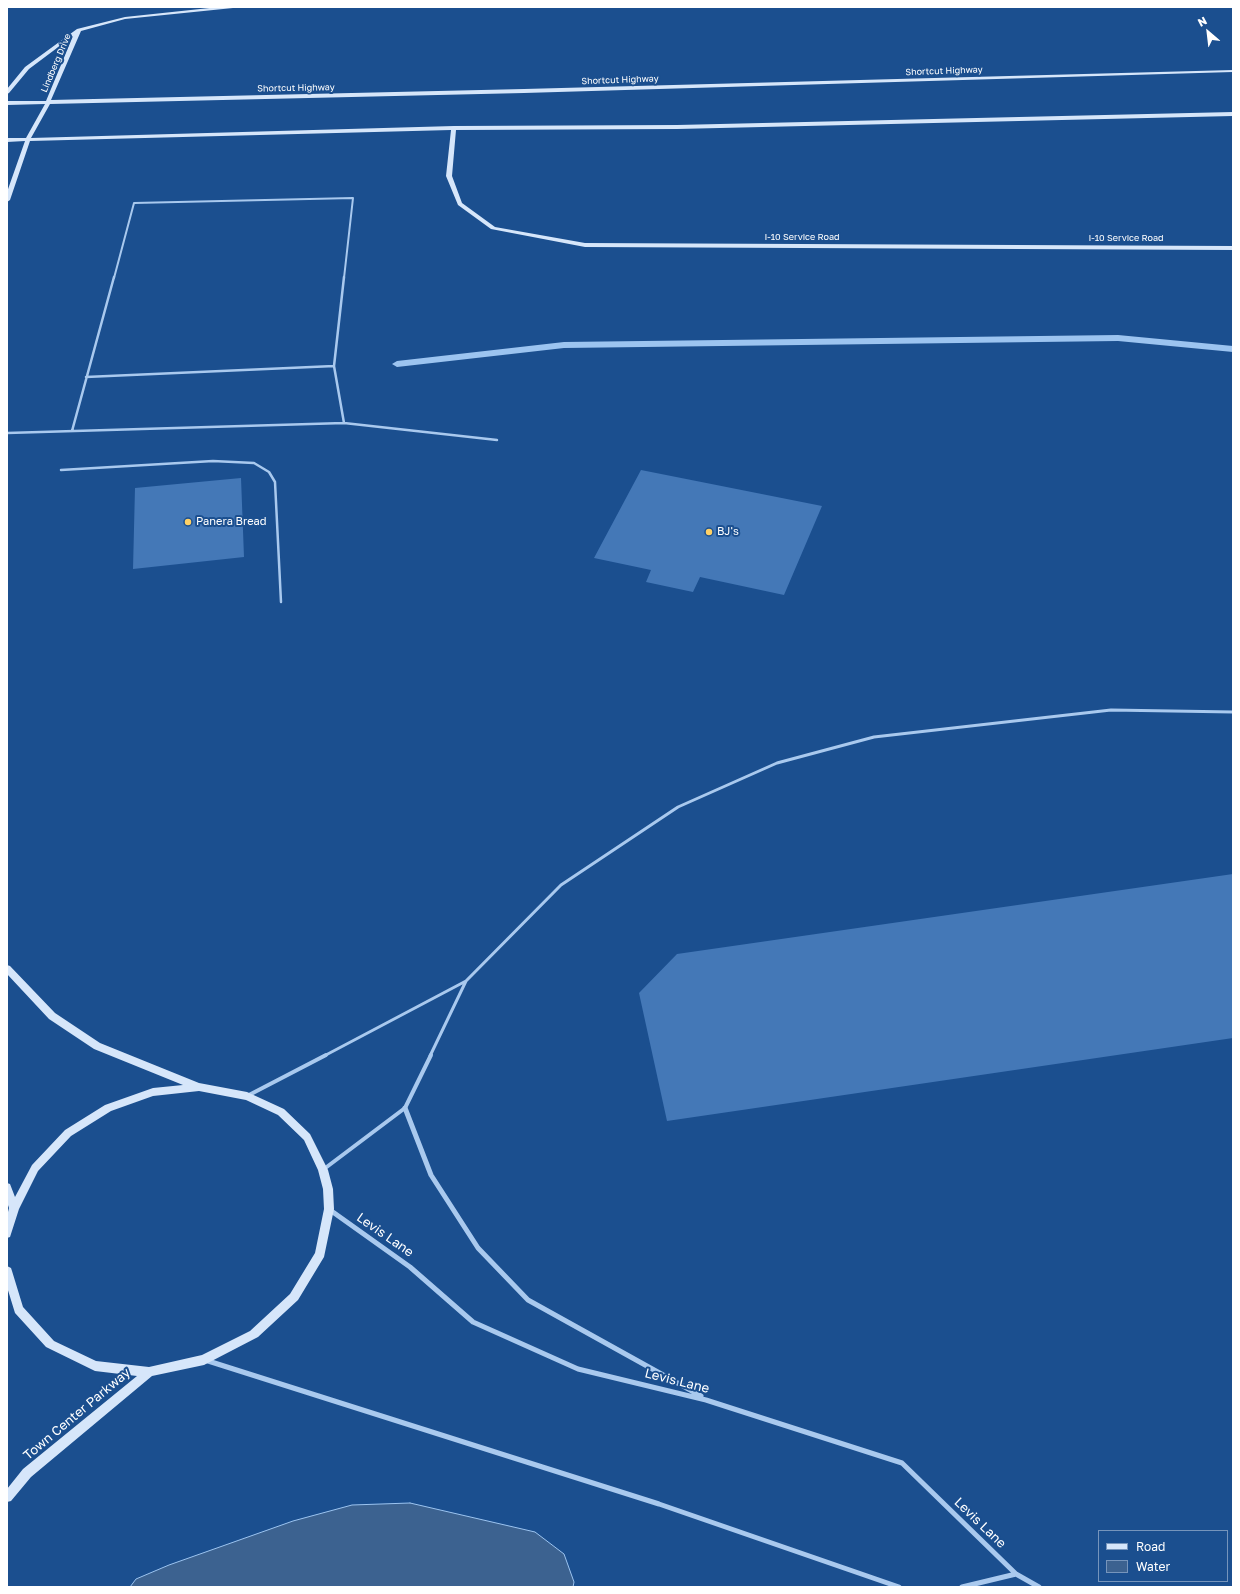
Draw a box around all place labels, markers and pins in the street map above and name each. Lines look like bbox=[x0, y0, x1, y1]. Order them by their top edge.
place label: Panera Bread bbox=[196, 515, 267, 529]
marker: Panera Bread bbox=[183, 517, 193, 527]
place label: BJ's bbox=[717, 525, 739, 539]
marker: BJ's bbox=[704, 527, 714, 537]

